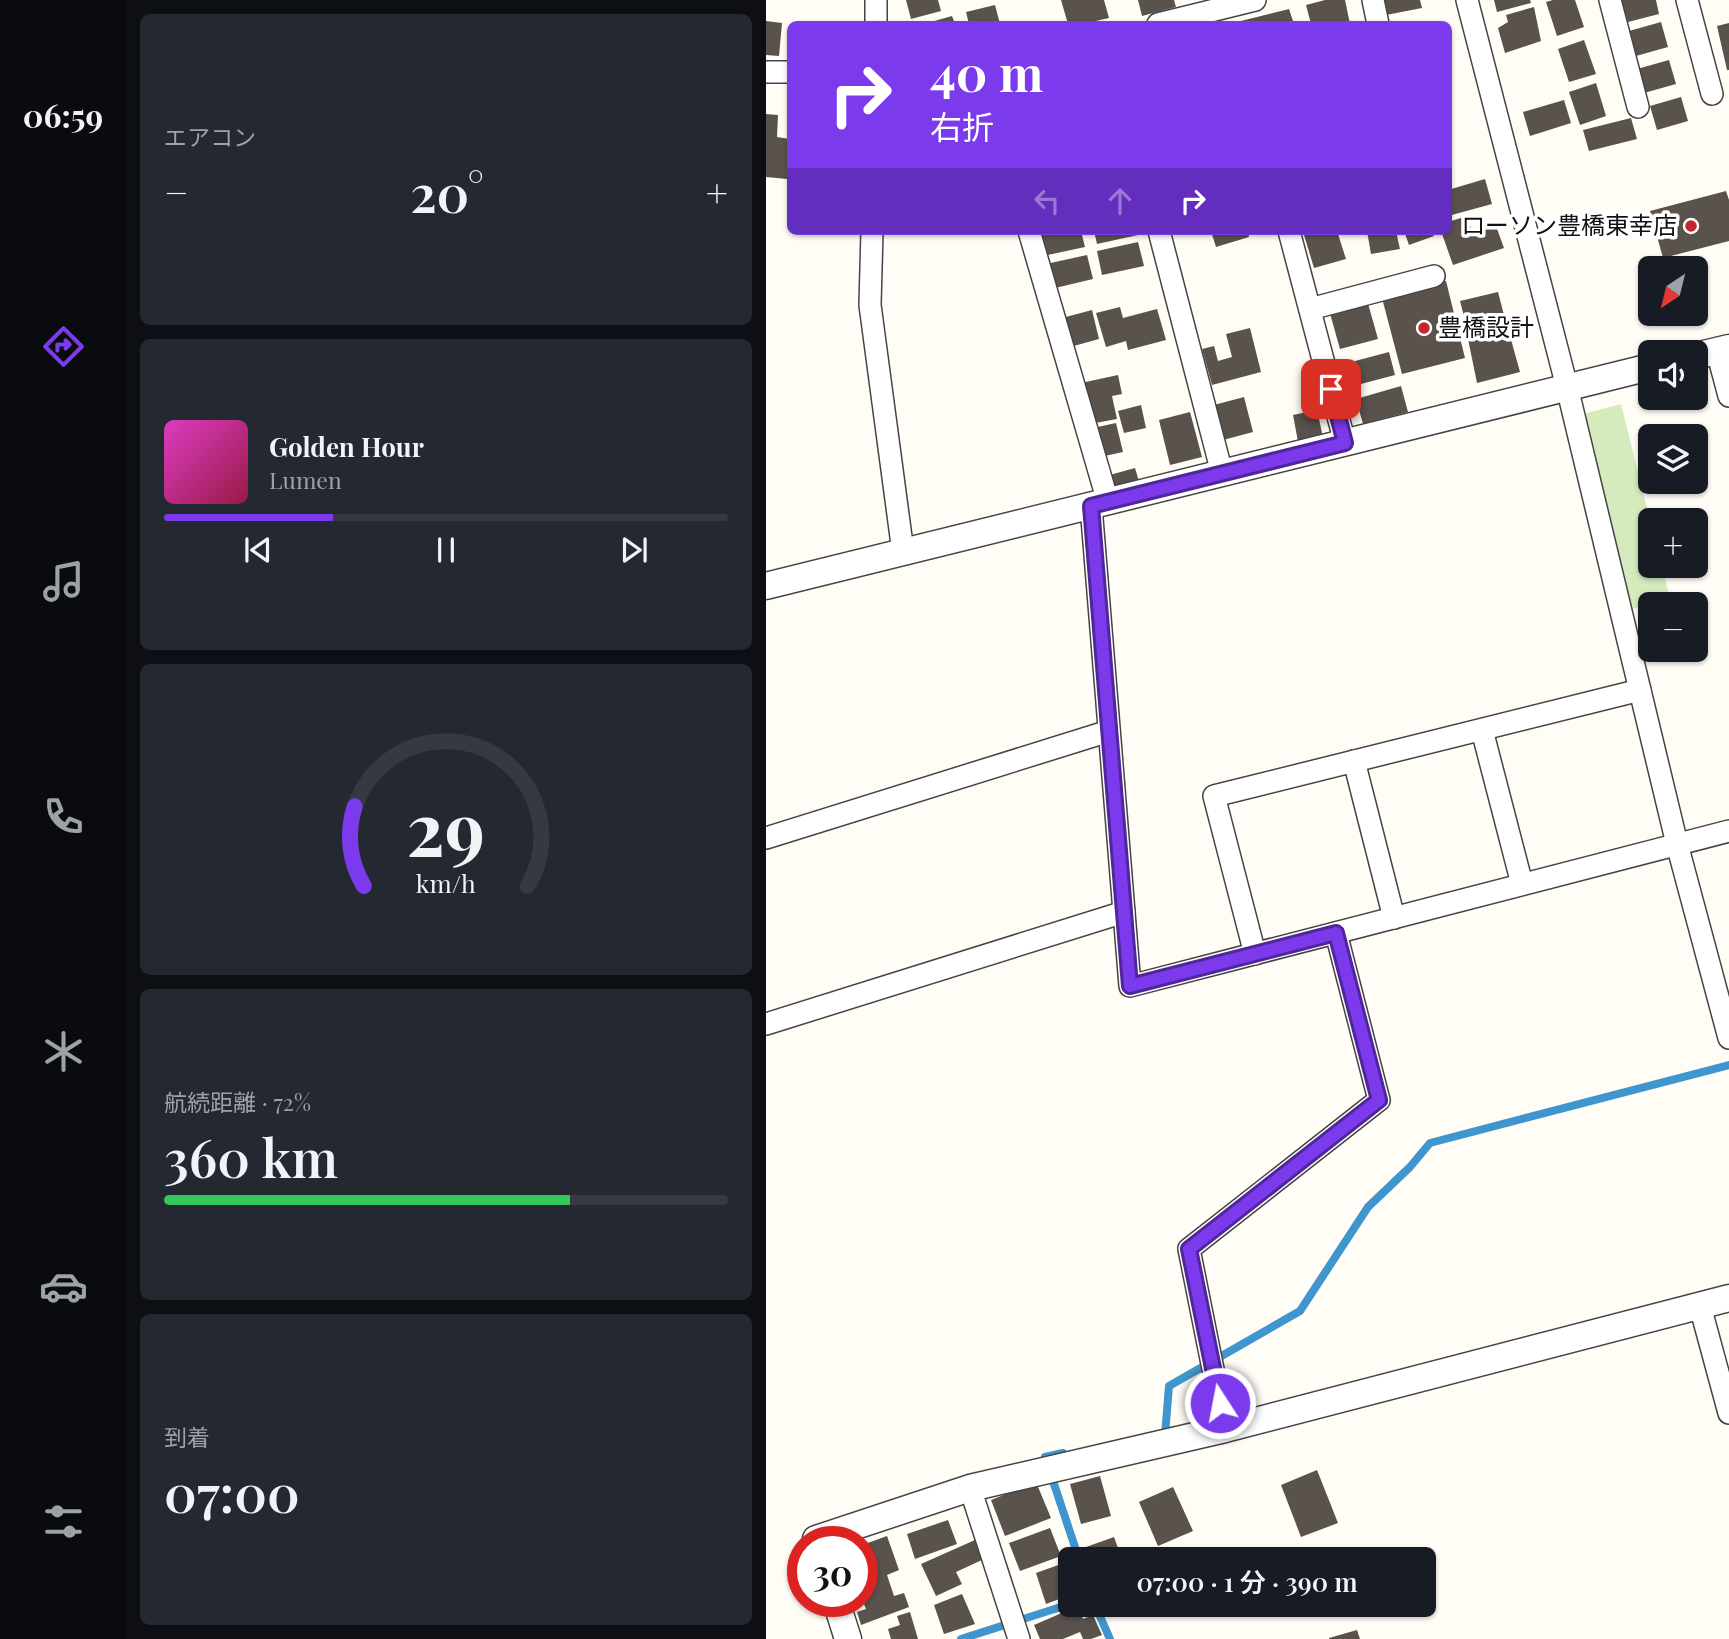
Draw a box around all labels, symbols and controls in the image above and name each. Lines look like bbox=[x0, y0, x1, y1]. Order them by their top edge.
text: 40 m bbox=[930, 39, 1043, 104]
icon: right bbox=[815, 49, 906, 140]
text: 06:59 bbox=[23, 93, 103, 136]
text: 右折 bbox=[930, 104, 994, 147]
text: エアコン bbox=[164, 121, 256, 152]
text: 20° bbox=[410, 157, 484, 226]
text: − bbox=[164, 166, 189, 217]
text: + bbox=[706, 166, 728, 217]
icon: left bbox=[1028, 182, 1066, 220]
icon: ahead bbox=[1101, 182, 1139, 220]
icon: right bbox=[1174, 182, 1212, 220]
place label: ローソン豊橋東幸店 bbox=[1461, 208, 1677, 240]
marker: ローソン豊橋東幸店 bbox=[1683, 218, 1699, 234]
north arrow bbox=[1638, 256, 1708, 326]
map controls bbox=[1638, 256, 1708, 662]
place label: 豊橋設計 bbox=[1438, 310, 1534, 342]
marker: 豊橋設計 bbox=[1416, 320, 1432, 336]
icon: directions bbox=[39, 322, 88, 371]
button: sound bbox=[1638, 340, 1708, 410]
pin bbox=[1301, 359, 1361, 419]
icon: arrive bbox=[1312, 370, 1350, 408]
button: layers bbox=[1638, 424, 1708, 494]
text: Golden Hour bbox=[269, 429, 424, 464]
text: Lumen bbox=[269, 464, 342, 495]
button: + bbox=[1638, 508, 1708, 578]
icon: previous bbox=[239, 531, 277, 569]
icon: pause bbox=[427, 531, 465, 569]
icon: next bbox=[615, 531, 653, 569]
icon: music bbox=[39, 557, 88, 606]
button: − bbox=[1638, 592, 1708, 662]
text: 29 bbox=[407, 777, 485, 874]
icon: phone bbox=[39, 792, 88, 841]
text: km/h bbox=[416, 865, 476, 898]
icon: climate bbox=[39, 1027, 88, 1076]
text: 航続距離 · 72% bbox=[164, 1086, 311, 1117]
text: 360 km bbox=[164, 1122, 338, 1191]
icon: car bbox=[39, 1262, 88, 1311]
position arrow bbox=[1183, 1366, 1257, 1440]
text: 到着 bbox=[164, 1421, 210, 1452]
text: 07:00 bbox=[164, 1457, 300, 1526]
icon: filters bbox=[39, 1497, 88, 1546]
speed limit sign: 30 bbox=[787, 1526, 878, 1617]
text: 07:00 · 1 分 · 390 m bbox=[1136, 1564, 1358, 1599]

